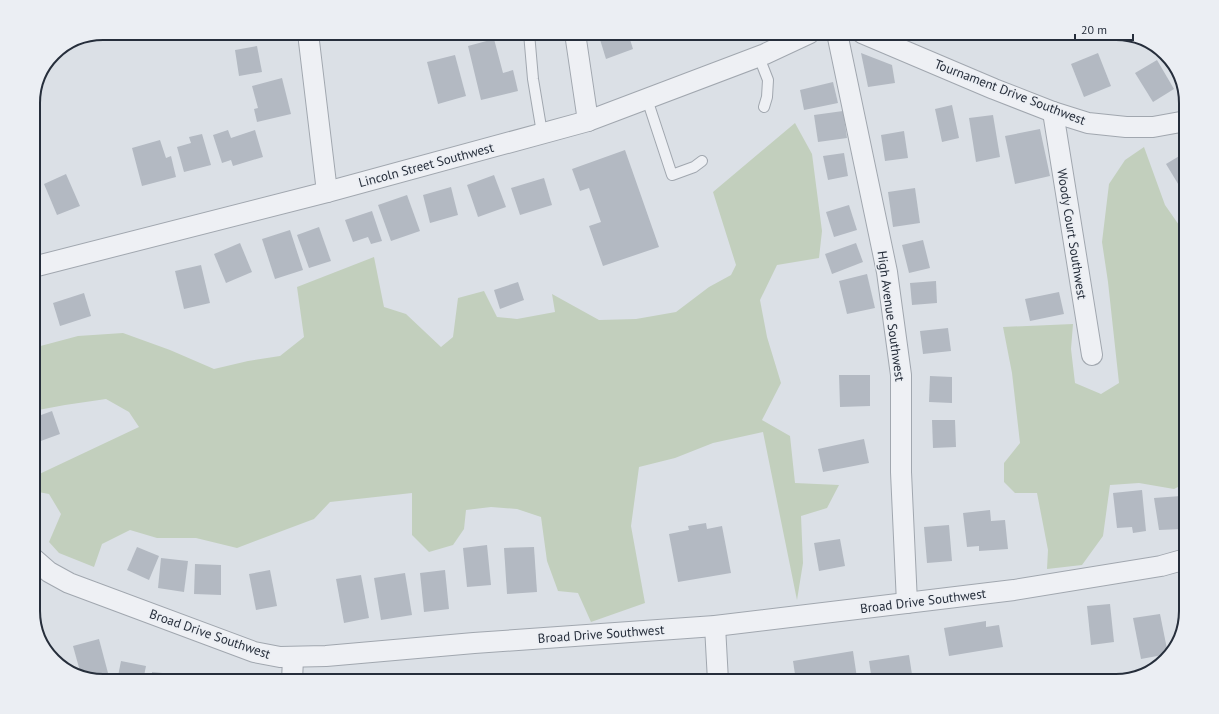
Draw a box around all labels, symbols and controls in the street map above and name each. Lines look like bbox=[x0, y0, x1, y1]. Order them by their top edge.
scale bar bbox=[1075, 16, 1133, 42]
text: 20 m bbox=[1081, 22, 1107, 37]
street label: Tournament Drive Southwest bbox=[932, 55, 1089, 129]
street label: Lincoln Street Southwest bbox=[357, 139, 496, 191]
street label: Woody Court Southwest bbox=[1053, 167, 1091, 301]
street label: High Avenue Southwest bbox=[873, 250, 909, 383]
street label: Broad Drive Southwest bbox=[859, 585, 988, 617]
street label: Broad Drive Southwest bbox=[147, 605, 273, 663]
street label: Broad Drive Southwest bbox=[537, 621, 665, 647]

